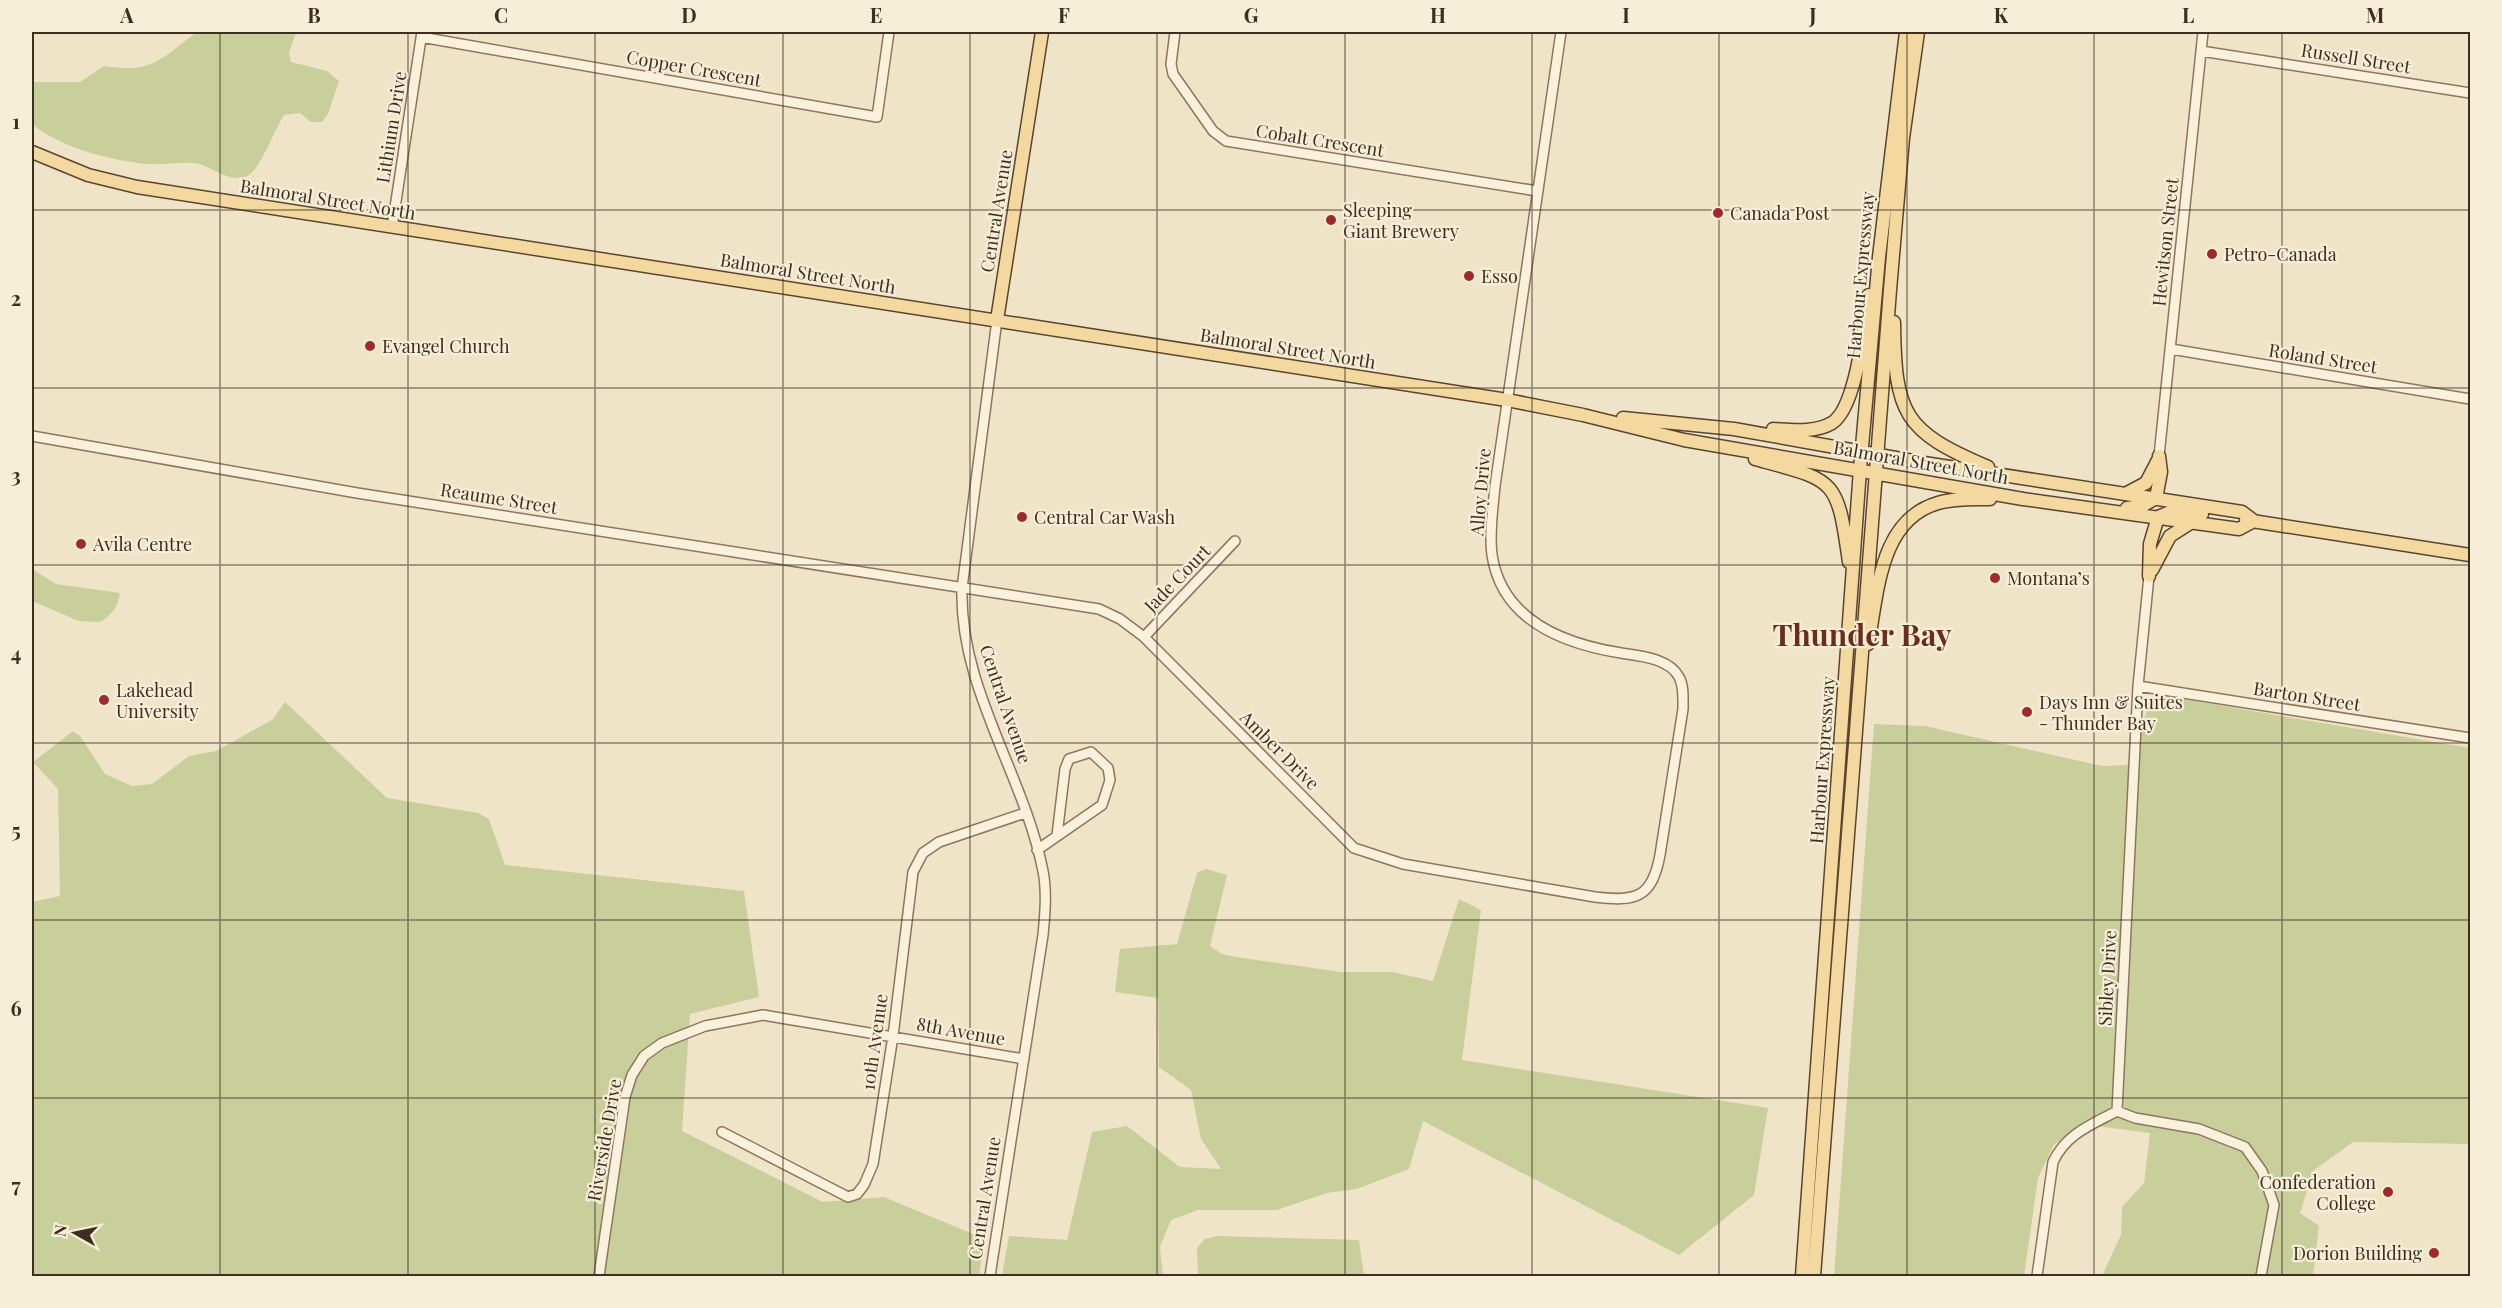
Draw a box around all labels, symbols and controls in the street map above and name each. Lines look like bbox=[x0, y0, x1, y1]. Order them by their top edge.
text: A bbox=[119, 1, 134, 28]
text: B bbox=[307, 1, 321, 28]
text: C bbox=[494, 1, 508, 28]
text: D bbox=[681, 1, 697, 28]
text: E bbox=[870, 1, 882, 28]
text: F bbox=[1058, 1, 1070, 28]
text: G bbox=[1244, 1, 1259, 28]
text: H bbox=[1430, 1, 1446, 28]
text: I bbox=[1622, 1, 1630, 28]
text: J bbox=[1808, 1, 1817, 28]
text: K bbox=[1994, 1, 2009, 28]
text: L bbox=[2182, 1, 2194, 28]
text: M bbox=[2366, 1, 2384, 28]
street label: Russell Street bbox=[2300, 38, 2413, 79]
street label: Copper Crescent bbox=[625, 44, 764, 92]
street label: Lithium Drive bbox=[370, 69, 412, 185]
text: 1 bbox=[12, 107, 20, 134]
street label: Cobalt Crescent bbox=[1254, 118, 1386, 162]
street label: Central Avenue bbox=[974, 148, 1018, 274]
street label: Balmoral Street North bbox=[238, 173, 418, 225]
street label: Hewitson Street bbox=[2146, 176, 2184, 308]
street label: Harbour Expressway bbox=[1841, 190, 1879, 360]
place label: Sleeping Giant Brewery bbox=[1343, 198, 1459, 243]
place label: Canada Post bbox=[1730, 201, 1830, 225]
marker: Canada Post bbox=[1711, 206, 1725, 220]
marker: Sleeping Giant Brewery bbox=[1324, 213, 1338, 227]
place label: Petro-Canada bbox=[2224, 242, 2337, 266]
street label: Balmoral Street North bbox=[718, 247, 898, 299]
marker: Petro-Canada bbox=[2205, 247, 2219, 261]
place label: Esso bbox=[1481, 264, 1518, 288]
marker: Esso bbox=[1462, 269, 1476, 283]
text: 2 bbox=[11, 284, 21, 311]
street label: Balmoral Street North bbox=[1198, 322, 1378, 374]
place label: Evangel Church bbox=[382, 334, 510, 358]
street label: Roland Street bbox=[2267, 338, 2380, 379]
marker: Evangel Church bbox=[363, 339, 377, 353]
street label: Balmoral Street North bbox=[1832, 435, 2011, 489]
street label: Alloy Drive bbox=[1464, 447, 1496, 538]
text: 3 bbox=[11, 461, 21, 488]
street label: Reaume Street bbox=[439, 477, 560, 519]
place label: Central Car Wash bbox=[1034, 505, 1175, 529]
marker: Central Car Wash bbox=[1015, 510, 1029, 524]
place label: Avila Centre bbox=[92, 532, 192, 556]
marker: Avila Centre bbox=[74, 537, 88, 551]
street label: Jade Court bbox=[1138, 538, 1216, 618]
place label: Montana’s bbox=[2007, 566, 2090, 590]
marker: Montana’s bbox=[1988, 571, 2002, 585]
district label: Thunder Bay bbox=[1773, 614, 1952, 654]
text: 4 bbox=[11, 639, 21, 666]
street label: Central Avenue bbox=[974, 641, 1038, 767]
street label: Harbour Expressway bbox=[1804, 675, 1840, 845]
street label: Barton Street bbox=[2252, 676, 2363, 716]
place label: Lakehead University bbox=[116, 678, 199, 723]
place label: Days Inn & Suites - Thunder Bay bbox=[2039, 690, 2183, 735]
marker: Lakehead University bbox=[97, 693, 111, 707]
street label: Amber Drive bbox=[1234, 704, 1325, 795]
marker: Days Inn & Suites - Thunder Bay bbox=[2020, 705, 2034, 719]
text: 5 bbox=[11, 816, 21, 843]
street label: Sibley Drive bbox=[2093, 929, 2121, 1027]
street label: 10th Avenue bbox=[855, 992, 893, 1092]
text: 6 bbox=[10, 994, 22, 1021]
street label: 8th Avenue bbox=[915, 1011, 1007, 1051]
street label: Riverside Drive bbox=[581, 1077, 627, 1203]
street label: Central Avenue bbox=[962, 1135, 1006, 1261]
place label: Confederation College bbox=[2259, 1170, 2376, 1215]
text: 7 bbox=[11, 1171, 21, 1198]
marker: Confederation College bbox=[2381, 1185, 2395, 1199]
north arrow bbox=[45, 1203, 105, 1263]
text: N bbox=[48, 1223, 71, 1238]
place label: Dorion Building bbox=[2293, 1241, 2422, 1265]
marker: Dorion Building bbox=[2427, 1246, 2441, 1260]

